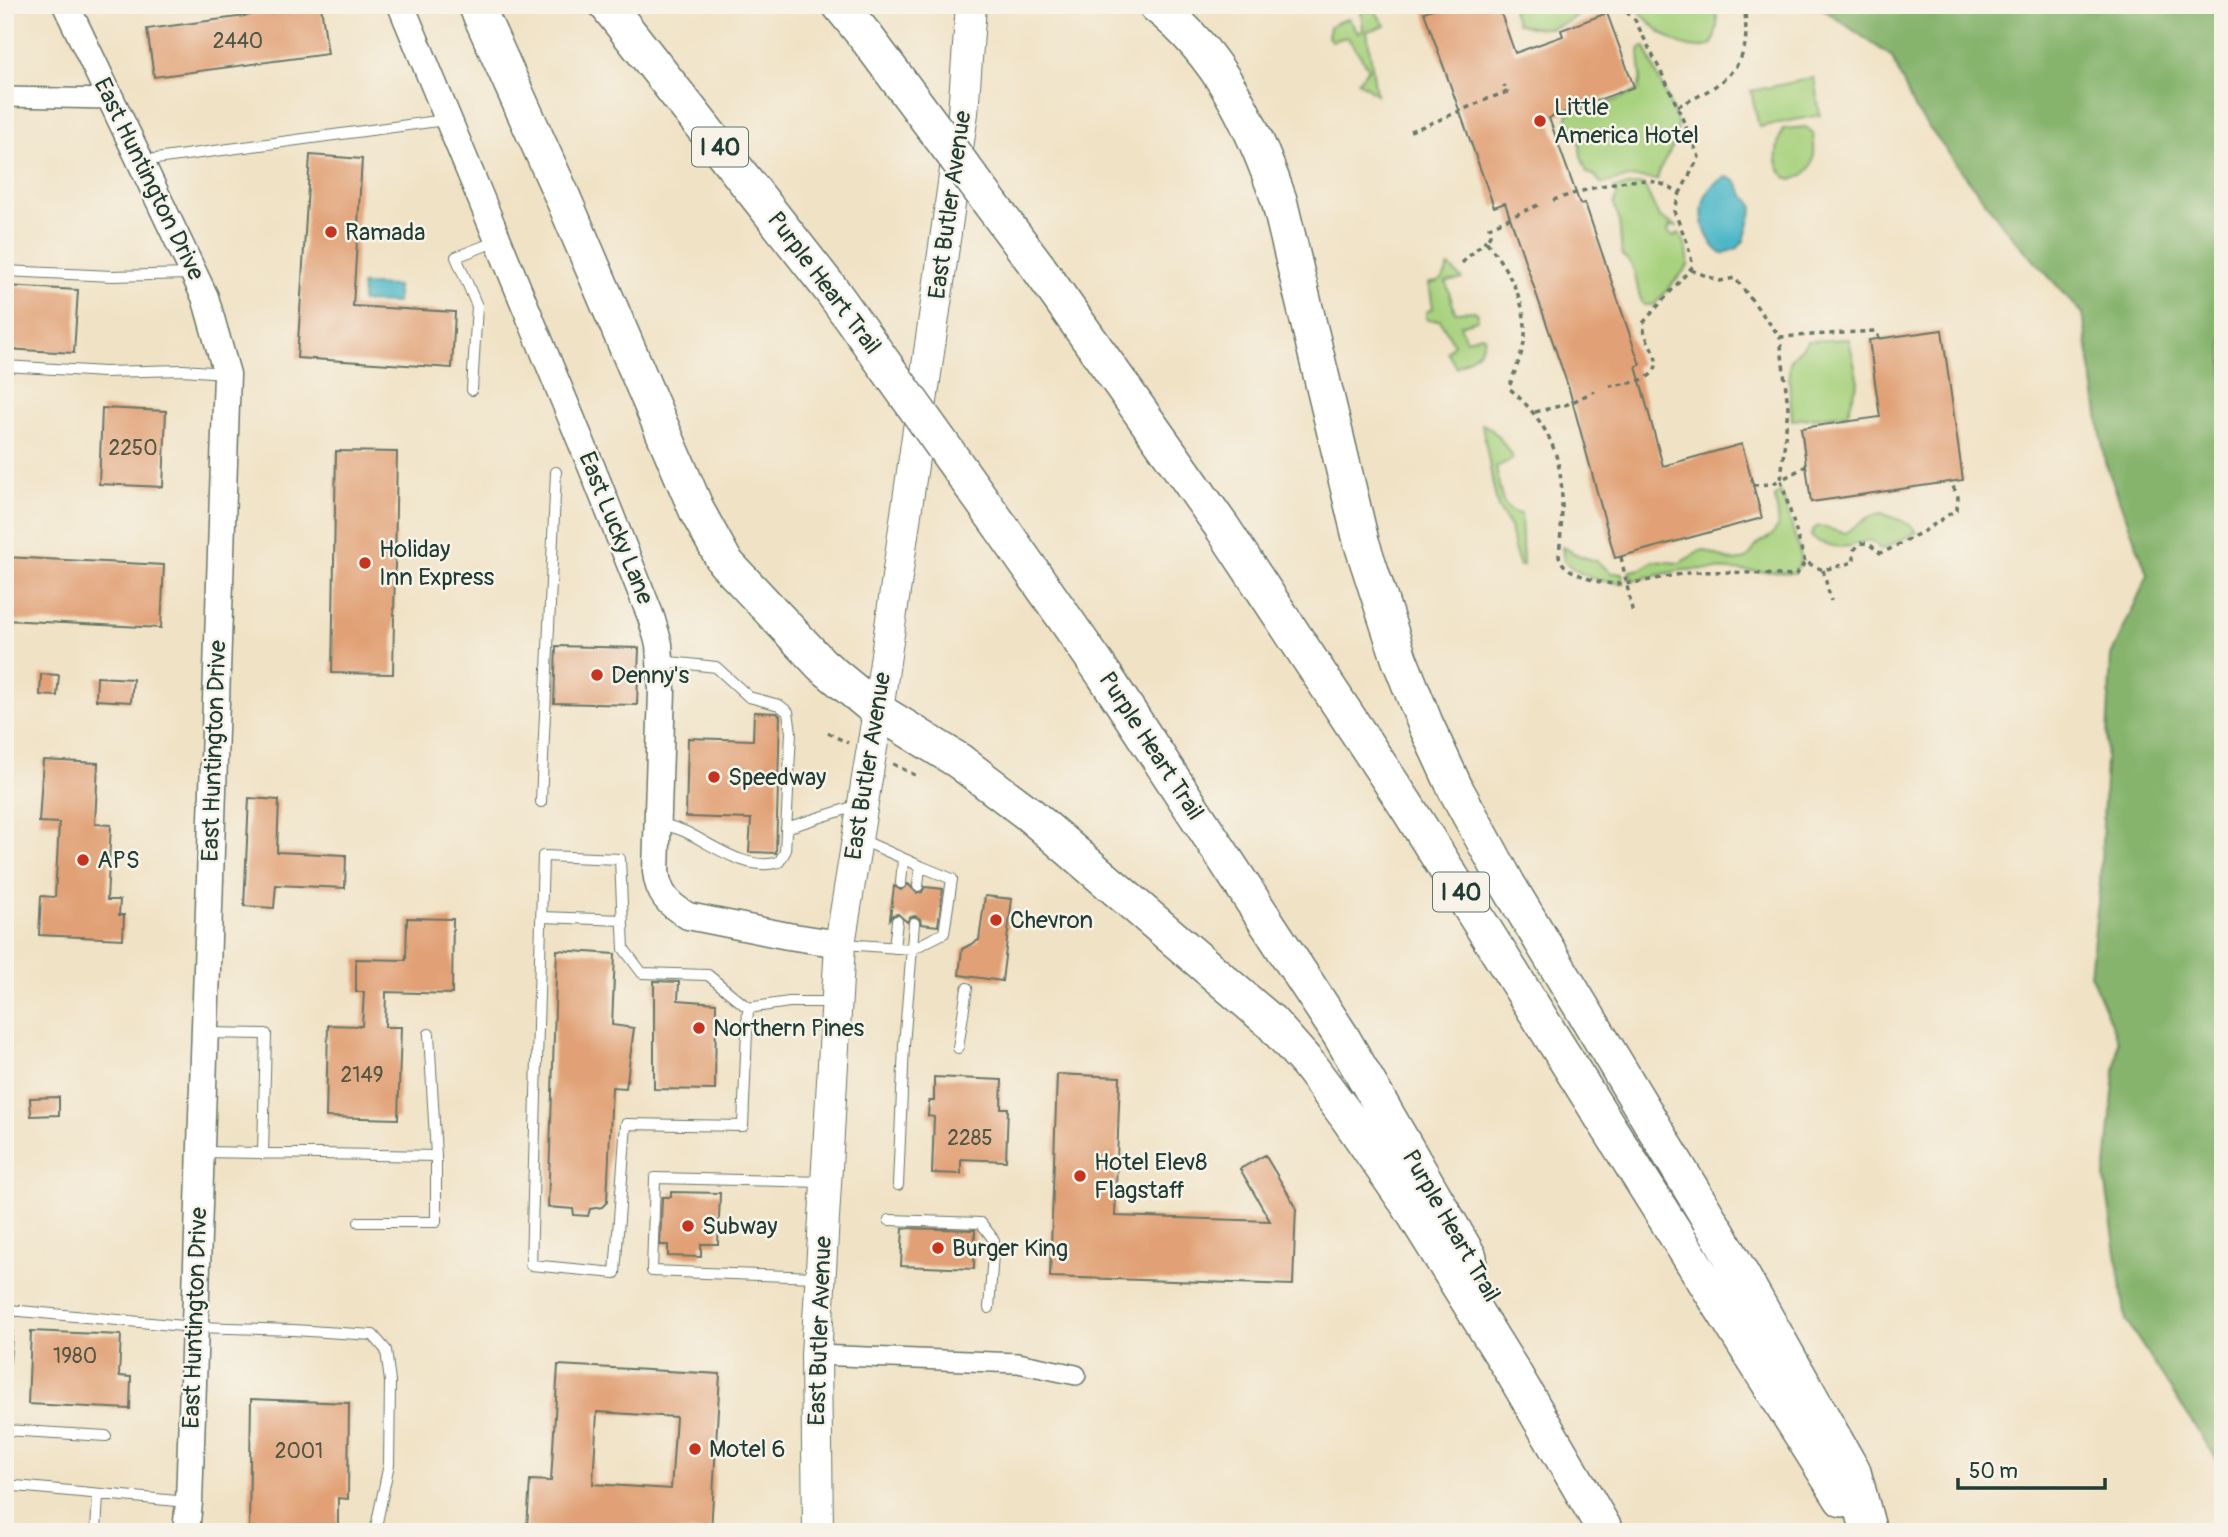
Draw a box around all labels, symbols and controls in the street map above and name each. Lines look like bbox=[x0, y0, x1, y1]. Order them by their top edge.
house number: 2440 bbox=[213, 28, 263, 55]
street label: East Huntington Drive bbox=[87, 73, 211, 285]
place label: Little America Hotel bbox=[1554, 93, 1699, 150]
street label: East Butler Avenue bbox=[922, 109, 978, 301]
marker: Little America Hotel bbox=[1532, 113, 1548, 129]
road number: I 40 bbox=[692, 128, 748, 166]
street label: Purple Heart Trail bbox=[761, 206, 887, 360]
place label: Ramada bbox=[345, 218, 425, 247]
marker: Ramada bbox=[323, 224, 339, 240]
house number: 2250 bbox=[108, 435, 158, 462]
street label: East Lucky Lane bbox=[572, 448, 660, 609]
place label: Holiday Inn Express bbox=[379, 535, 494, 592]
marker: Holiday Inn Express bbox=[357, 555, 373, 571]
street label: East Huntington Drive bbox=[196, 640, 232, 862]
place label: Denny's bbox=[611, 661, 690, 690]
street label: Purple Heart Trail bbox=[1092, 666, 1210, 826]
marker: Denny's bbox=[589, 667, 605, 683]
street label: East Butler Avenue bbox=[839, 670, 897, 862]
place label: Speedway bbox=[728, 763, 826, 792]
marker: Speedway bbox=[706, 769, 722, 785]
place label: APS bbox=[97, 846, 140, 875]
marker: APS bbox=[75, 852, 91, 868]
road number: I 40 bbox=[1433, 872, 1489, 912]
place label: Chevron bbox=[1010, 906, 1093, 935]
marker: Chevron bbox=[988, 912, 1004, 928]
place label: Northern Pines bbox=[713, 1014, 864, 1043]
marker: Northern Pines bbox=[691, 1020, 707, 1036]
house number: 2149 bbox=[341, 1062, 383, 1089]
house number: 2285 bbox=[947, 1125, 993, 1152]
street label: Purple Heart Trail bbox=[1396, 1145, 1506, 1307]
place label: Hotel Elev8 Flagstaff bbox=[1094, 1148, 1207, 1205]
marker: Hotel Elev8 Flagstaff bbox=[1072, 1168, 1088, 1184]
street label: East Huntington Drive bbox=[177, 1207, 213, 1429]
place label: Subway bbox=[702, 1212, 777, 1241]
marker: Subway bbox=[680, 1218, 696, 1234]
place label: Burger King bbox=[952, 1234, 1068, 1263]
street label: East Butler Avenue bbox=[802, 1236, 838, 1426]
marker: Burger King bbox=[930, 1240, 946, 1256]
house number: 1980 bbox=[53, 1343, 97, 1370]
place label: Motel 6 bbox=[709, 1435, 786, 1464]
house number: 2001 bbox=[275, 1438, 323, 1465]
marker: Motel 6 bbox=[687, 1441, 703, 1457]
scale bar bbox=[1958, 1446, 2106, 1490]
text: 50 m bbox=[1969, 1458, 2018, 1485]

